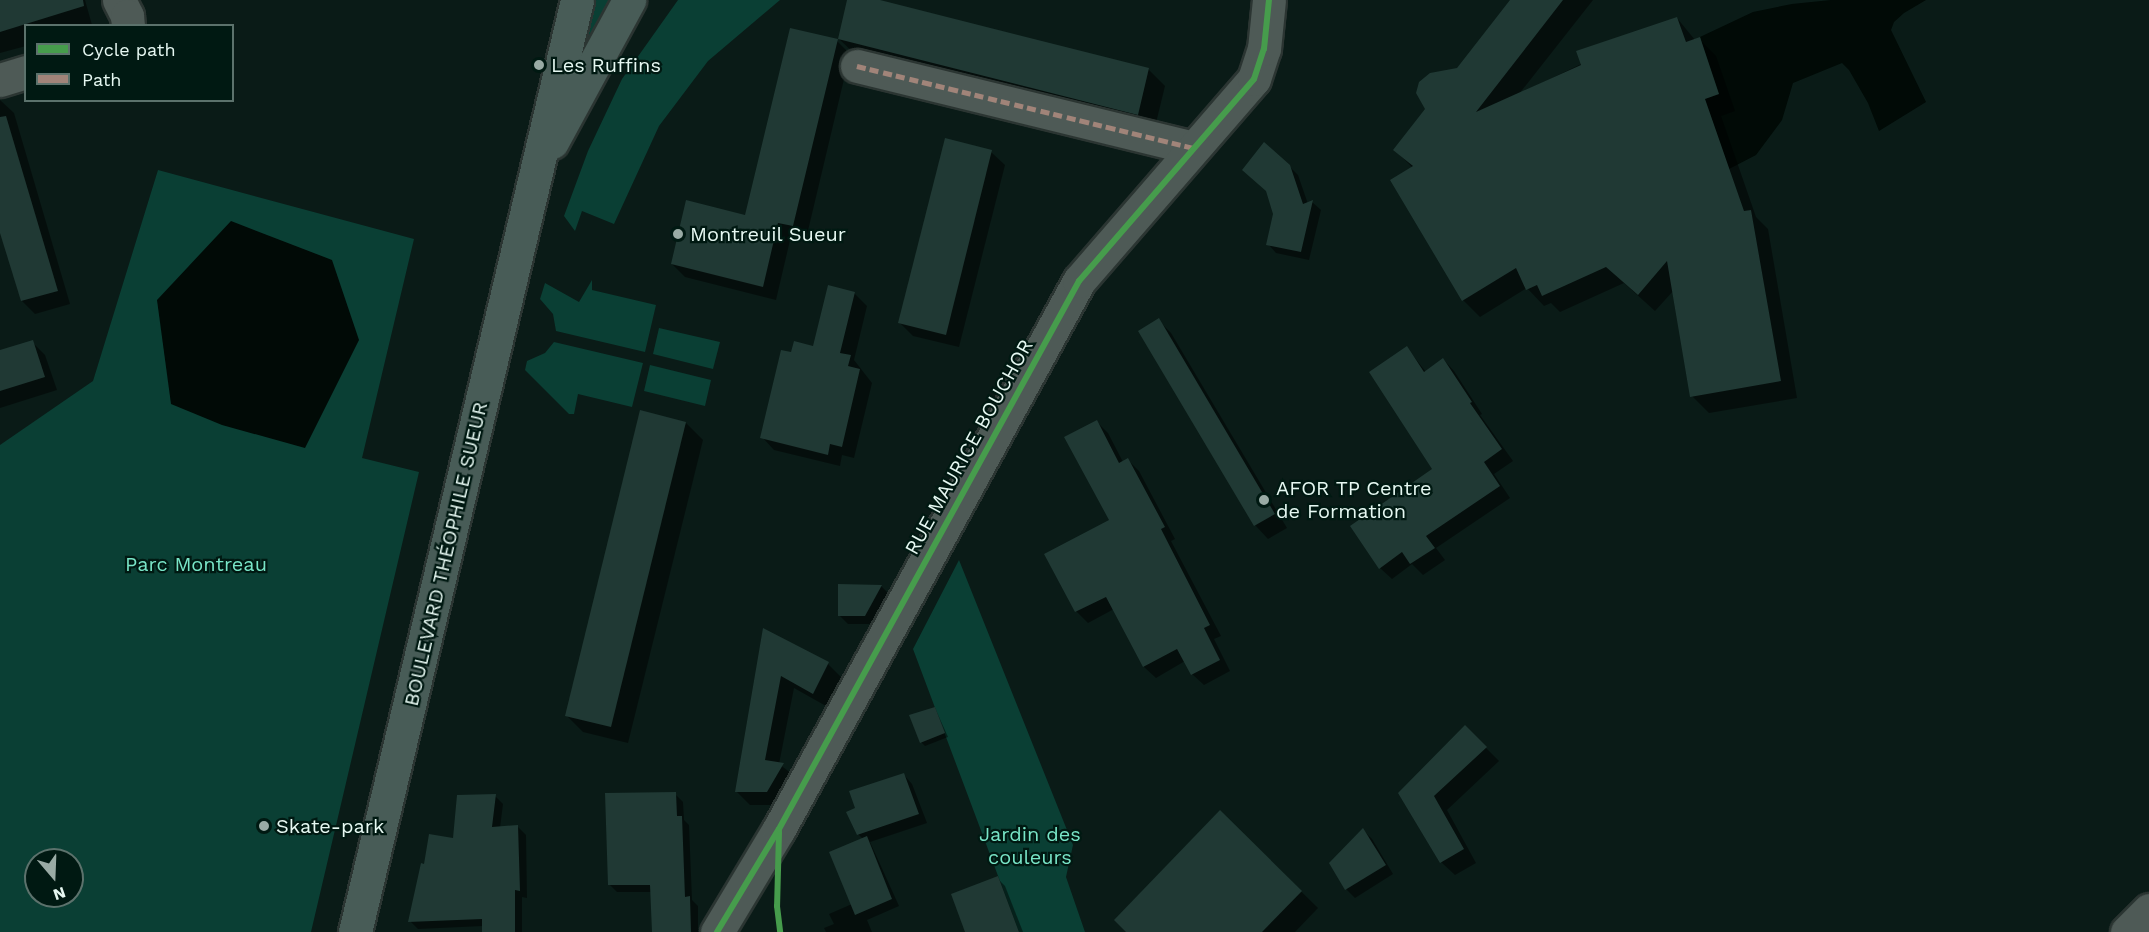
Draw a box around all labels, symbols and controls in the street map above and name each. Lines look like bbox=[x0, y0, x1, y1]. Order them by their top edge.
legend bbox=[24, 24, 234, 102]
text: Cycle path bbox=[82, 39, 176, 60]
place label: Les Ruffins bbox=[551, 53, 661, 77]
marker: Les Ruffins bbox=[532, 58, 546, 72]
text: Path bbox=[82, 69, 122, 90]
place label: Montreuil Sueur bbox=[690, 222, 847, 246]
marker: Montreuil Sueur bbox=[671, 227, 685, 241]
street label: RUE MAURICE BOUCHOR bbox=[900, 335, 1038, 559]
street label: BOULEVARD THÉOPHILE SUEUR bbox=[399, 399, 493, 709]
place label: AFOR TP Centre de Formation bbox=[1276, 476, 1433, 523]
marker: AFOR TP Centre de Formation bbox=[1257, 493, 1271, 507]
park label: Parc Montreau bbox=[125, 552, 267, 576]
place label: Skate-park bbox=[276, 814, 384, 838]
marker: Skate-park bbox=[257, 819, 271, 833]
park label: Jardin des couleurs bbox=[979, 823, 1081, 870]
north arrow bbox=[24, 848, 84, 908]
text: N bbox=[51, 883, 68, 905]

